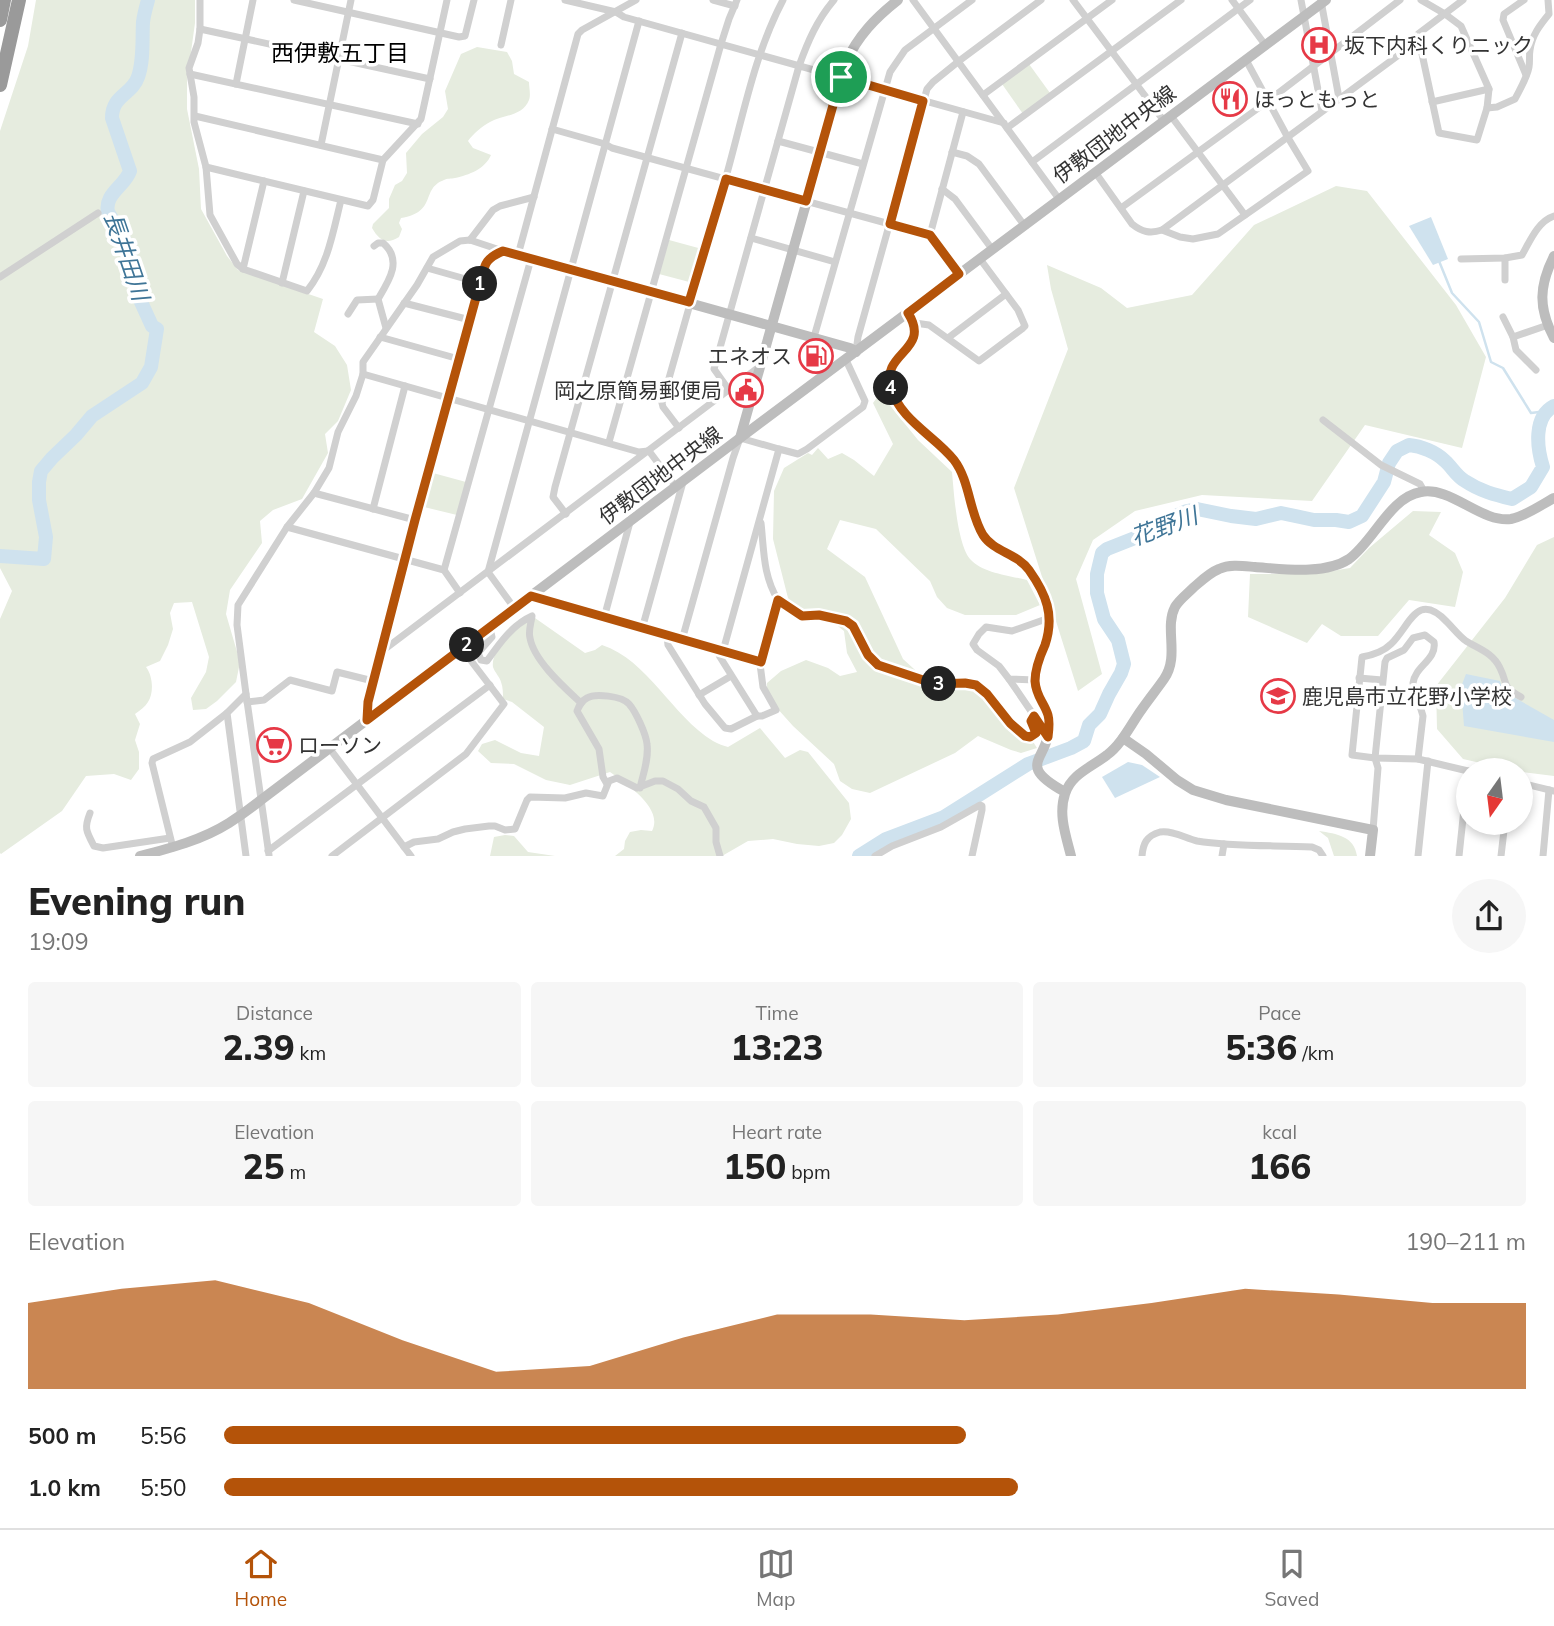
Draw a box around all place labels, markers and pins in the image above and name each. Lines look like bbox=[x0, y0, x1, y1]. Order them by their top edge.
hospital icon: 坂下内科くりニック bbox=[1300, 26, 1338, 64]
place label: 坂下内科くりニック bbox=[1344, 32, 1533, 58]
pin bbox=[811, 47, 871, 107]
restaurant icon: ほっともっと bbox=[1211, 80, 1249, 118]
place label: ほっともっと bbox=[1254, 86, 1380, 112]
pin: 1 bbox=[462, 266, 498, 302]
fuel station icon: エネオス bbox=[797, 337, 835, 375]
place label: エネオス bbox=[708, 343, 792, 369]
pin: 4 bbox=[874, 370, 908, 406]
public building icon: 岡之原簡易郵便局 bbox=[727, 371, 765, 409]
place label: 岡之原簡易郵便局 bbox=[554, 377, 722, 403]
pin: 2 bbox=[449, 628, 484, 662]
pin: 3 bbox=[922, 666, 956, 702]
school or university icon: 鹿児島市立花野小学校 bbox=[1259, 677, 1297, 715]
place label: 鹿児島市立花野小学校 bbox=[1302, 683, 1512, 709]
supermarket icon: ローソン bbox=[255, 726, 293, 764]
place label: ローソン bbox=[298, 732, 382, 758]

